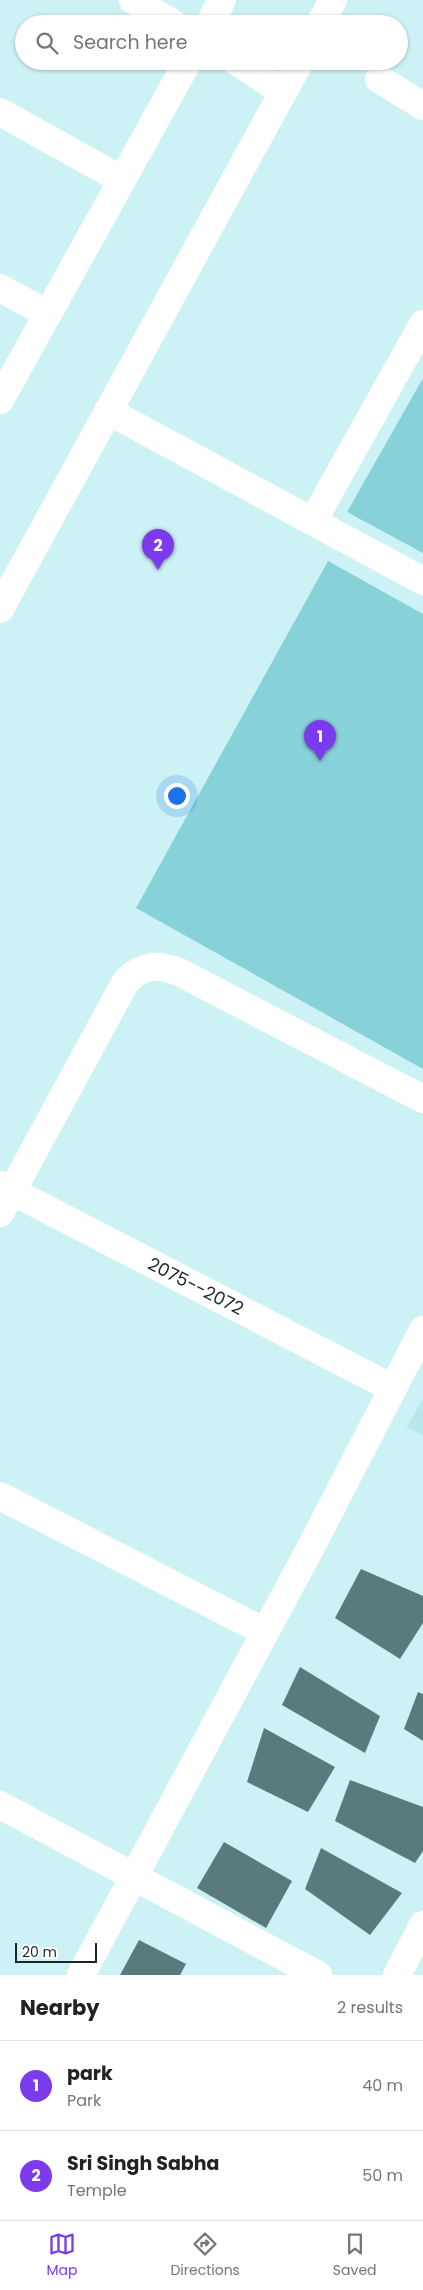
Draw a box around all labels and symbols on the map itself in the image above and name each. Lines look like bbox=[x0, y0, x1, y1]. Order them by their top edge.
pin: 2 bbox=[142, 529, 174, 570]
pin: 1 bbox=[304, 720, 336, 761]
your location bbox=[164, 783, 190, 809]
street label: 2075--2072 bbox=[144, 1251, 248, 1321]
scale bar bbox=[15, 1940, 98, 1963]

